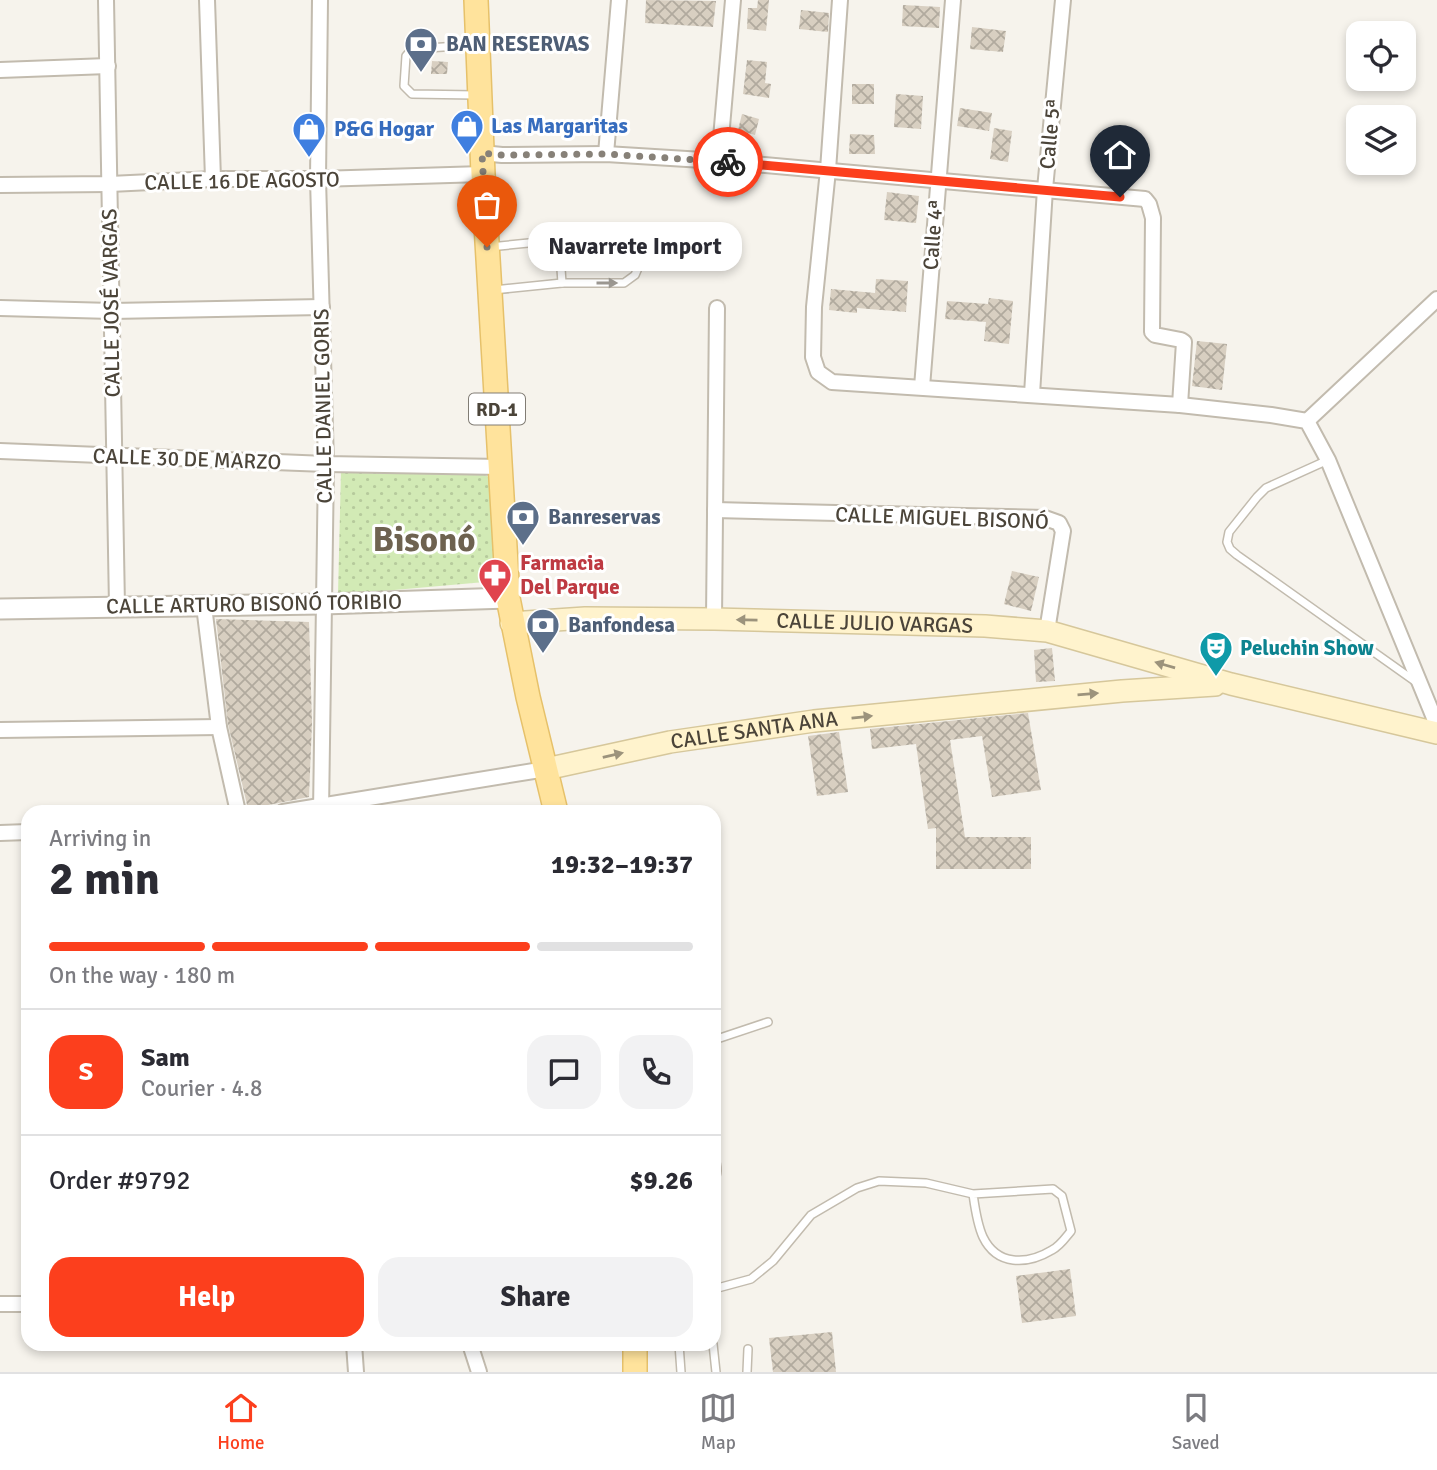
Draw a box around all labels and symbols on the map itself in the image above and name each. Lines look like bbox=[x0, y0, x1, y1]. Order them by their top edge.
bank icon: BAN RESERVAS bbox=[402, 25, 440, 74]
place label: BAN RESERVAS bbox=[446, 31, 590, 57]
street label: Calle 5ª bbox=[1034, 98, 1066, 170]
shop icon: Las Margaritas bbox=[448, 107, 486, 156]
shop icon: P&G Hogar bbox=[290, 110, 328, 159]
place label: Las Margaritas bbox=[491, 113, 628, 139]
place label: P&G Hogar bbox=[334, 116, 435, 142]
pin bbox=[1090, 125, 1150, 197]
courier bbox=[693, 127, 763, 197]
street label: CALLE 16 DE AGOSTO bbox=[144, 166, 340, 196]
pin bbox=[457, 175, 517, 247]
street label: Calle 4ª bbox=[918, 199, 948, 271]
street label: CALLE JOSÉ VARGAS bbox=[96, 208, 126, 398]
callout: Navarrete Import bbox=[529, 222, 742, 272]
one-way arrow bbox=[596, 277, 618, 289]
street label: CALLE DANIEL GORIS bbox=[308, 308, 338, 504]
road number: RD-1 bbox=[469, 394, 525, 424]
street label: CALLE 30 DE MARZO bbox=[92, 443, 282, 475]
bank icon: Banreservas bbox=[504, 498, 542, 547]
street label: CALLE MIGUEL BISONÓ bbox=[835, 501, 1049, 535]
place label: Banreservas bbox=[548, 504, 661, 530]
district label: Bisonó bbox=[372, 518, 476, 561]
place label: Farmacia Del Parque bbox=[520, 550, 620, 600]
pharmacy icon: Farmacia Del Parque bbox=[476, 556, 514, 605]
street label: CALLE ARTURO BISONÓ TORIBIO bbox=[106, 588, 402, 620]
bank icon: Banfondesa bbox=[524, 606, 562, 655]
street label: CALLE JULIO VARGAS bbox=[776, 608, 973, 639]
place label: Banfondesa bbox=[568, 612, 675, 638]
one-way arrow bbox=[735, 614, 757, 625]
theatre icon: Peluchin Show bbox=[1197, 629, 1235, 678]
place label: Peluchin Show bbox=[1240, 635, 1374, 661]
one-way arrow bbox=[1154, 659, 1175, 669]
one-way arrow bbox=[1077, 688, 1099, 699]
street label: CALLE SANTA ANA bbox=[669, 706, 839, 755]
one-way arrow bbox=[851, 711, 873, 722]
one-way arrow bbox=[602, 749, 624, 760]

